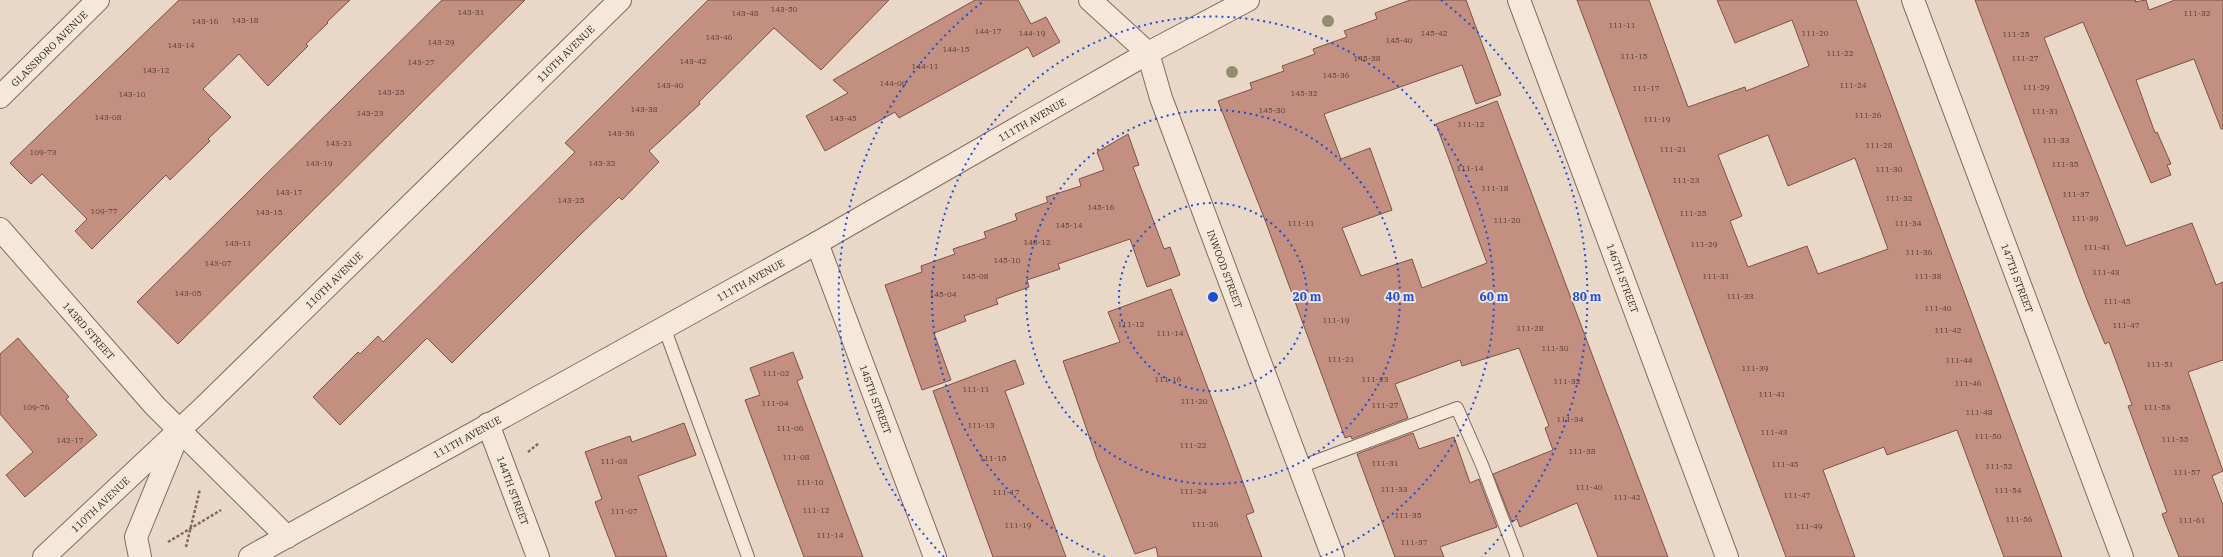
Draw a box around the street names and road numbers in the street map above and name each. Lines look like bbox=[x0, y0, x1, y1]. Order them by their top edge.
street label: GLASSBORO AVENUE bbox=[8, 8, 91, 90]
street label: 110TH AVENUE bbox=[534, 23, 597, 85]
street label: 111TH AVENUE bbox=[996, 96, 1068, 145]
street label: INWOOD STREET bbox=[1204, 228, 1245, 311]
street label: 146TH STREET bbox=[1604, 242, 1641, 315]
street label: 147TH STREET bbox=[1998, 242, 2036, 315]
street label: 110TH AVENUE bbox=[303, 249, 366, 311]
street label: 111TH AVENUE bbox=[714, 256, 787, 304]
street label: 143RD STREET bbox=[60, 299, 118, 363]
street label: 145TH STREET bbox=[856, 363, 894, 436]
street label: 111TH AVENUE bbox=[431, 413, 503, 461]
street label: 144TH STREET bbox=[494, 454, 532, 528]
street label: 110TH AVENUE bbox=[68, 474, 133, 535]

